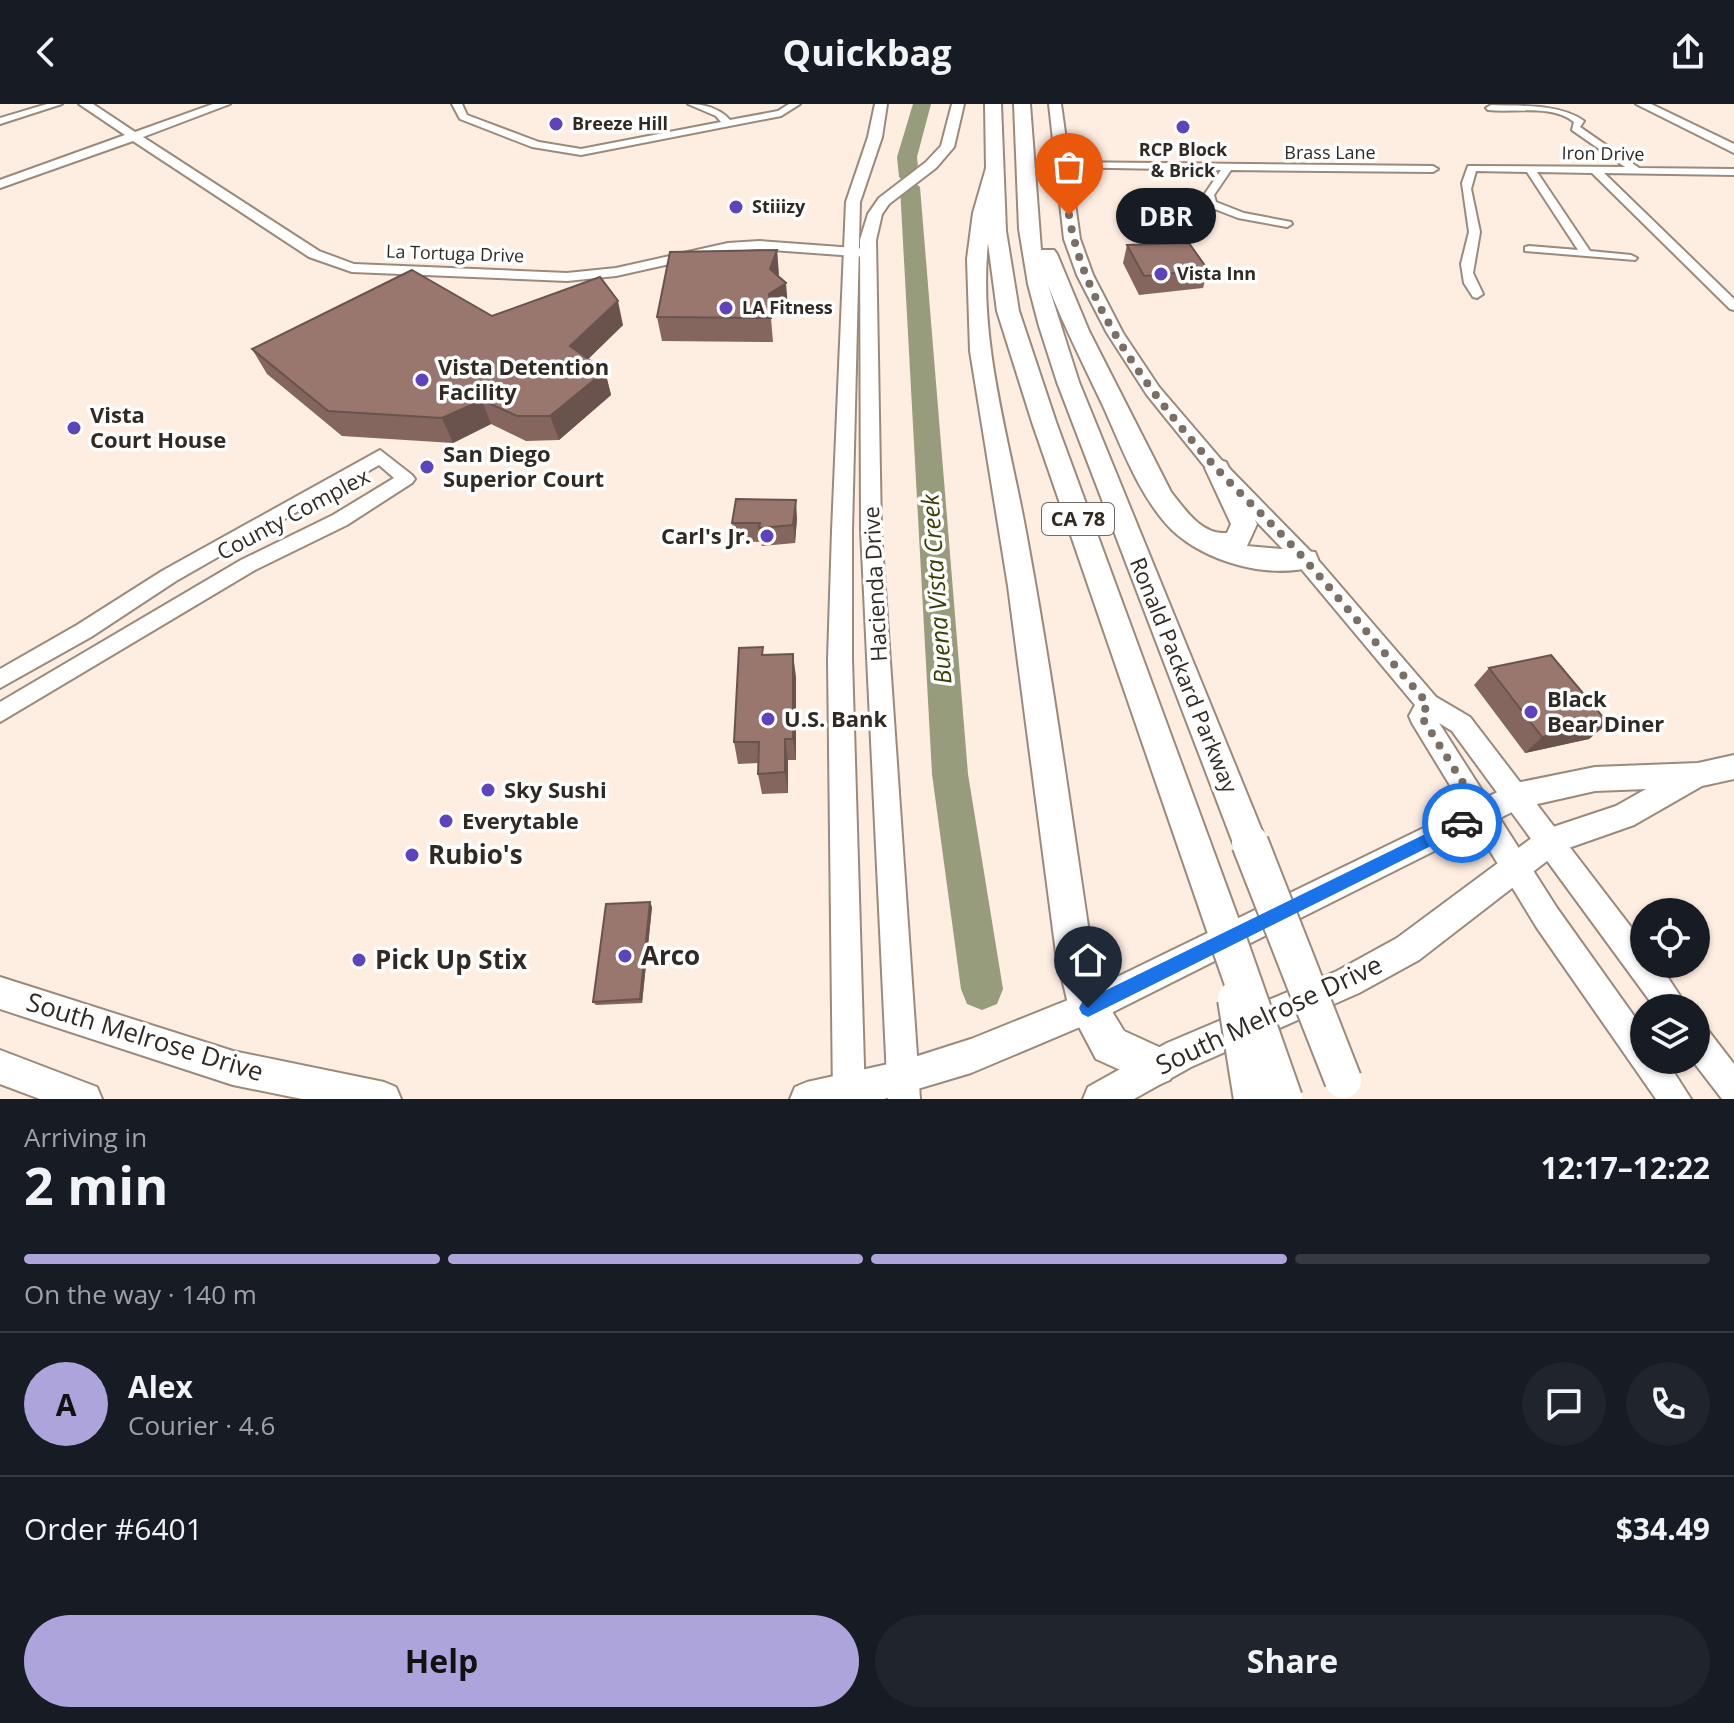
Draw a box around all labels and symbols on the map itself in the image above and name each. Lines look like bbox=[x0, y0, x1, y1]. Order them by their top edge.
place label: Breeze Hill bbox=[572, 111, 668, 135]
marker: Breeze Hill bbox=[547, 115, 565, 133]
marker: RCP Block & Brick bbox=[1174, 118, 1192, 136]
pin bbox=[1035, 133, 1103, 215]
place label: RCP Block & Brick bbox=[1139, 137, 1228, 182]
street label: Brass Lane bbox=[1284, 140, 1376, 164]
street label: Iron Drive bbox=[1561, 140, 1645, 166]
callout: DBR bbox=[1117, 187, 1217, 243]
place label: Stiiizy bbox=[752, 194, 806, 218]
marker: Stiiizy bbox=[727, 198, 745, 216]
street label: La Tortuga Drive bbox=[386, 239, 524, 267]
place label: Vista Inn bbox=[1177, 261, 1256, 285]
marker: Vista Inn bbox=[1152, 265, 1170, 283]
place label: LA Fitness bbox=[742, 295, 833, 319]
marker: LA Fitness bbox=[717, 299, 735, 317]
place label: Vista Detention Facility bbox=[438, 351, 609, 406]
marker: Vista Detention Facility bbox=[413, 371, 431, 389]
place label: Vista Court House bbox=[90, 399, 226, 454]
marker: Vista Court House bbox=[65, 419, 83, 437]
place label: San Diego Superior Court bbox=[443, 438, 604, 493]
marker: San Diego Superior Court bbox=[418, 458, 436, 476]
street label: County Complex bbox=[211, 460, 375, 566]
water label: Buena Vista Creek bbox=[912, 492, 959, 685]
road number: CA 78 bbox=[1042, 503, 1114, 535]
street label: Hacienda Drive bbox=[855, 506, 893, 663]
place label: Carl's Jr. bbox=[661, 520, 751, 550]
marker: Carl's Jr. bbox=[758, 527, 776, 545]
street label: Ronald Packard Parkway bbox=[1124, 552, 1246, 798]
place label: Black Bear Diner bbox=[1547, 683, 1664, 738]
place label: U.S. Bank bbox=[784, 703, 888, 733]
marker: Black Bear Diner bbox=[1522, 703, 1540, 721]
marker: U.S. Bank bbox=[759, 710, 777, 728]
place label: Sky Sushi bbox=[504, 774, 607, 804]
marker: Sky Sushi bbox=[479, 781, 497, 799]
courier bbox=[1422, 783, 1502, 863]
place label: Everytable bbox=[462, 805, 579, 835]
marker: Everytable bbox=[437, 812, 455, 830]
place label: Rubio's bbox=[428, 836, 523, 872]
marker: Rubio's bbox=[403, 846, 421, 864]
pin bbox=[1054, 926, 1122, 1008]
place label: Arco bbox=[641, 937, 700, 973]
place label: Pick Up Stix bbox=[375, 941, 527, 977]
street label: South Melrose Drive bbox=[1149, 946, 1388, 1082]
marker: Arco bbox=[616, 947, 634, 965]
marker: Pick Up Stix bbox=[350, 951, 368, 969]
street label: South Melrose Drive bbox=[22, 983, 268, 1089]

